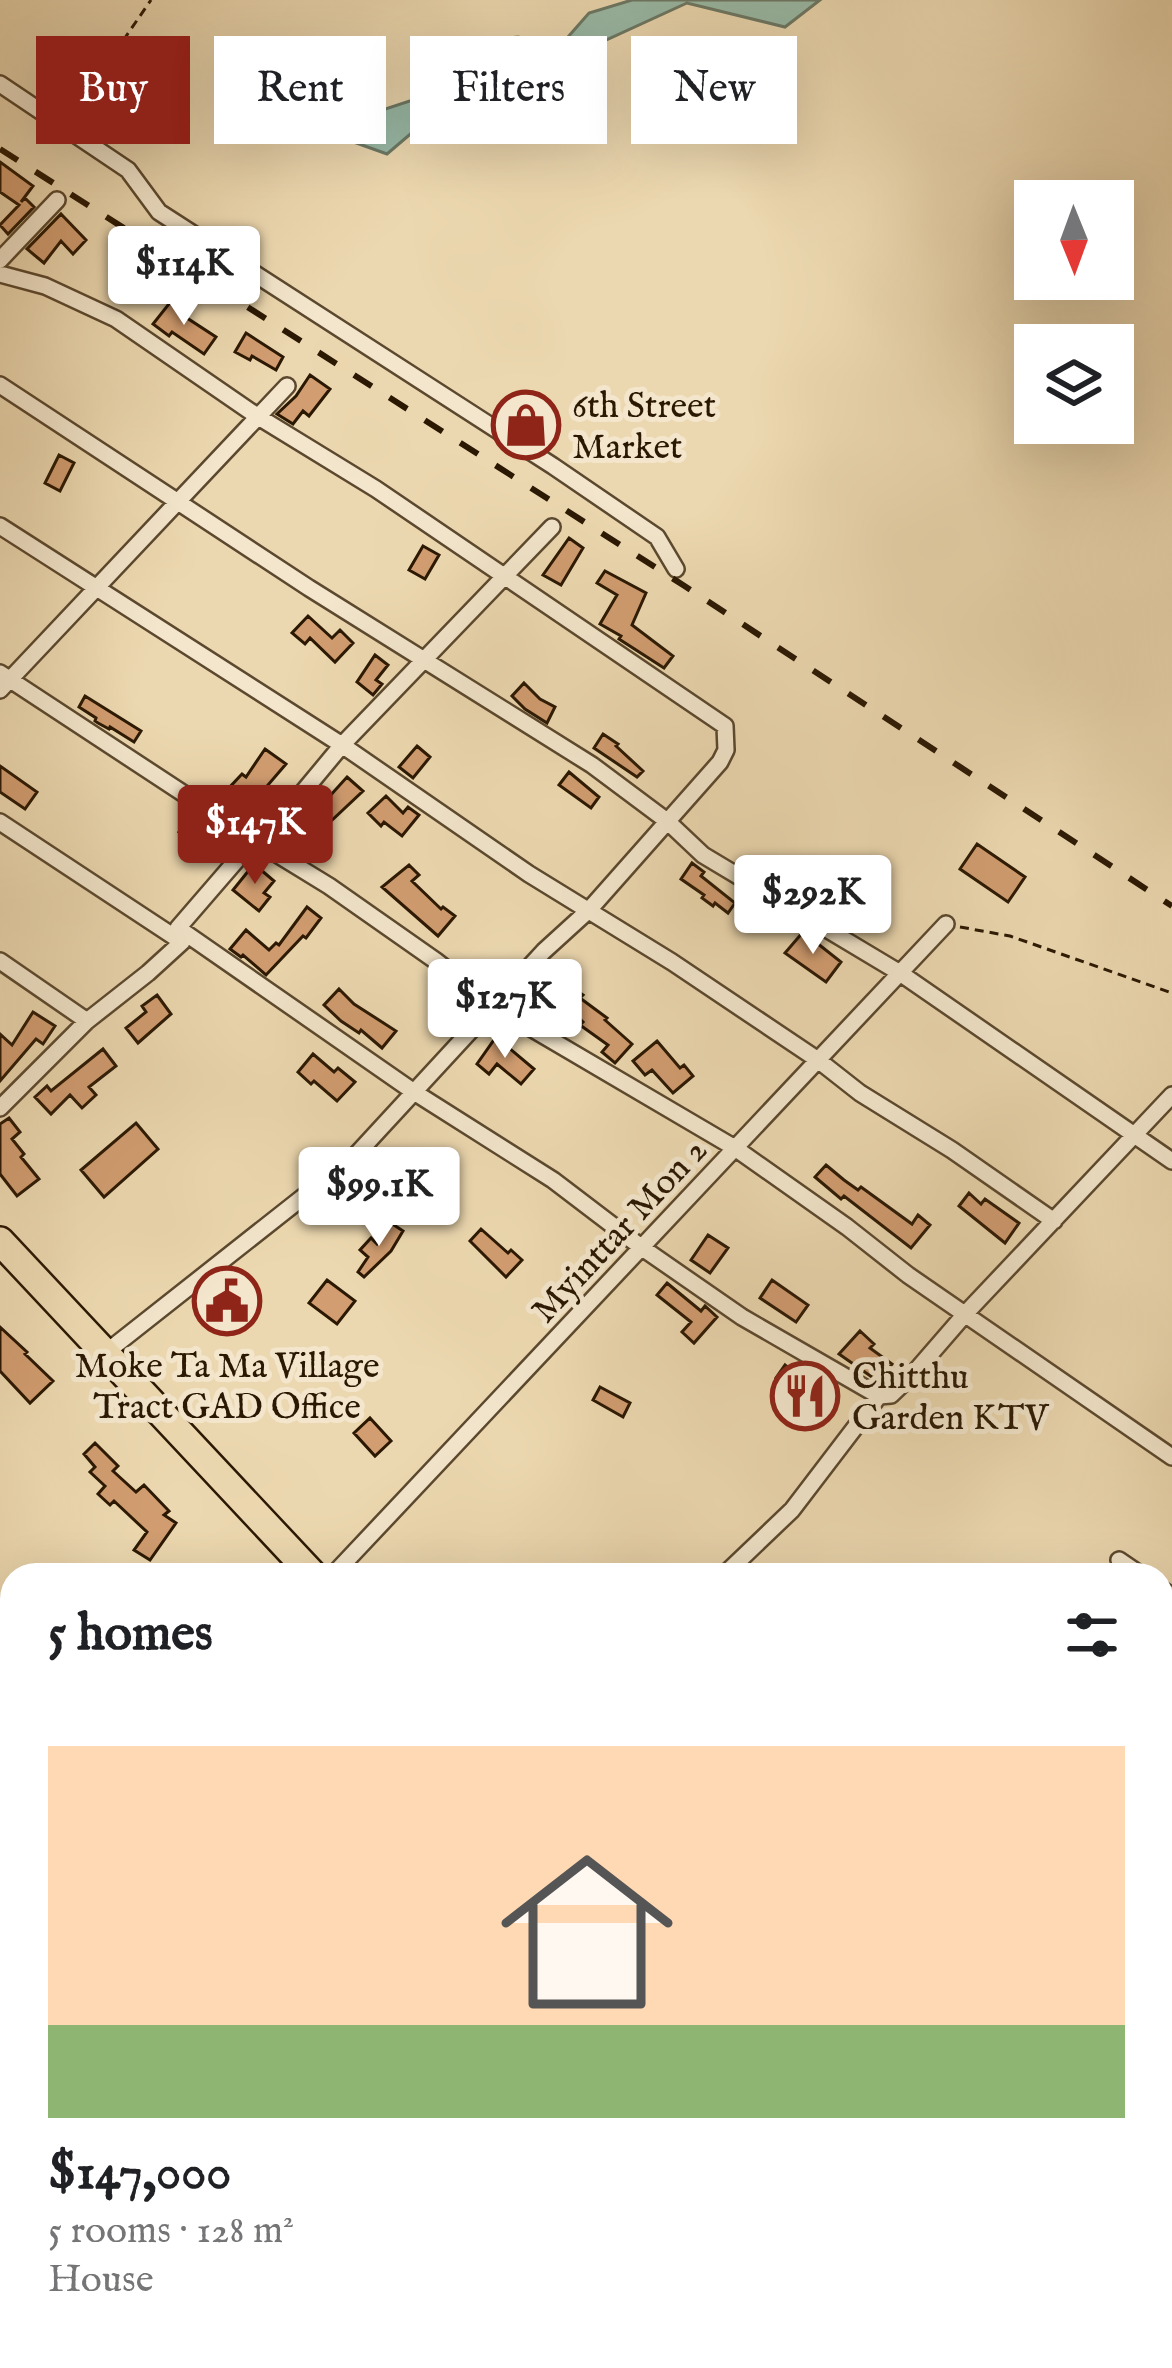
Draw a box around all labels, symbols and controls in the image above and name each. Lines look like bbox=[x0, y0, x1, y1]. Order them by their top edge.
chip: Buy bbox=[36, 36, 190, 144]
chip: Rent bbox=[214, 36, 386, 144]
chip: Filters bbox=[410, 36, 607, 144]
chip: New bbox=[631, 36, 797, 144]
north arrow bbox=[1014, 180, 1134, 300]
map controls bbox=[1014, 180, 1134, 444]
pin: $114K bbox=[100, 226, 268, 328]
text: $114K bbox=[135, 240, 233, 289]
button: layers bbox=[1014, 324, 1134, 444]
place label: 6th Street Market bbox=[572, 384, 716, 471]
shop icon: 6th Street Market bbox=[491, 390, 561, 460]
pin: $147K bbox=[171, 785, 339, 887]
text: $147K bbox=[205, 799, 305, 848]
pin: $292K bbox=[729, 855, 897, 957]
text: $292K bbox=[761, 869, 865, 918]
pin: $127K bbox=[421, 959, 589, 1061]
text: $127K bbox=[455, 973, 555, 1022]
street label: Myinttar Mon 2 bbox=[522, 1129, 718, 1334]
pin: $99.1K bbox=[281, 1147, 477, 1249]
text: $99.1K bbox=[326, 1161, 432, 1210]
public building icon: Moke Ta Ma Village Tract GAD Office bbox=[192, 1266, 262, 1336]
place label: Moke Ta Ma Village Tract GAD Office bbox=[75, 1344, 379, 1431]
place label: Chitthu Garden KTV bbox=[852, 1355, 1050, 1442]
restaurant icon: Chitthu Garden KTV bbox=[770, 1361, 840, 1431]
icon: filters bbox=[1059, 1602, 1125, 1668]
text: 5 homes bbox=[48, 1603, 213, 1668]
icon: home bbox=[479, 1824, 695, 2040]
text: $147,000 bbox=[48, 2142, 231, 2207]
text: 5 rooms · 128 m² bbox=[48, 2207, 294, 2256]
text: House bbox=[48, 2256, 154, 2305]

